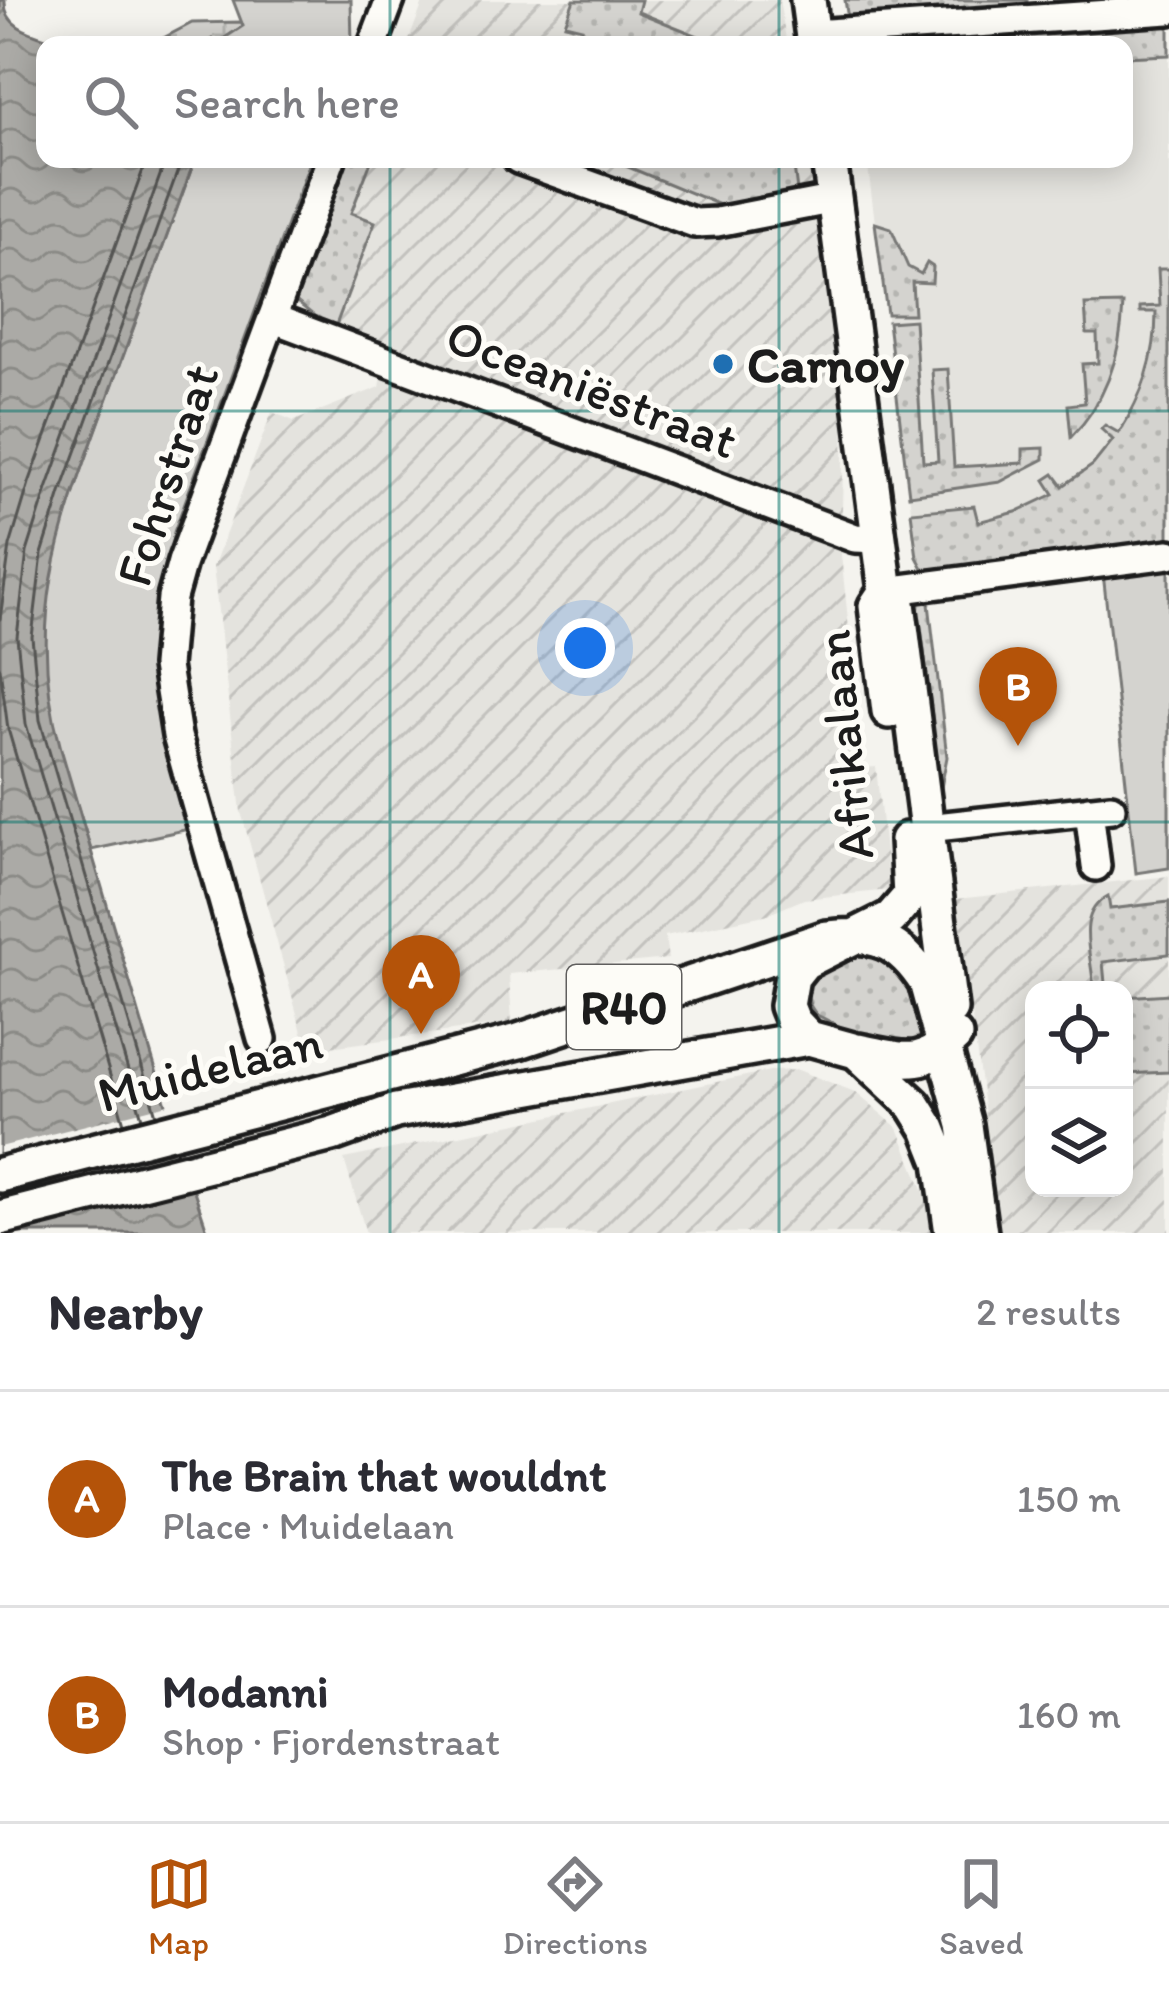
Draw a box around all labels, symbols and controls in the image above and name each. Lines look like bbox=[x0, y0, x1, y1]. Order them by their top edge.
search box bbox=[36, 36, 1133, 168]
icon: search bbox=[78, 69, 144, 135]
text: Search here bbox=[174, 75, 400, 129]
street label: Oceaniëstraat bbox=[438, 305, 746, 471]
place label: Carnoy bbox=[747, 334, 905, 395]
marker: Carnoy bbox=[710, 351, 736, 377]
street label: Fohrstraat bbox=[103, 356, 231, 594]
your location bbox=[555, 618, 615, 678]
street label: Afrikalaan bbox=[802, 627, 886, 863]
pin: B bbox=[979, 647, 1057, 746]
pin: A bbox=[382, 935, 460, 1034]
road number: R40 bbox=[567, 965, 681, 1049]
map controls bbox=[1025, 981, 1133, 1197]
button: locate bbox=[1025, 981, 1133, 1089]
street label: Muidelaan bbox=[91, 1011, 329, 1125]
button: layers bbox=[1025, 1089, 1133, 1197]
text: Nearby bbox=[48, 1281, 203, 1342]
text: 2 results bbox=[976, 1288, 1121, 1335]
text: The Brain that wouldnt bbox=[162, 1448, 606, 1502]
text: A bbox=[75, 1475, 99, 1522]
text: 150 m bbox=[1017, 1475, 1121, 1522]
text: Place · Muidelaan bbox=[162, 1502, 454, 1549]
text: Modanni bbox=[162, 1664, 328, 1718]
text: B bbox=[74, 1691, 100, 1738]
text: 160 m bbox=[1017, 1691, 1121, 1738]
text: Shop · Fjordenstraat bbox=[162, 1718, 500, 1765]
tab: Map bbox=[146, 1851, 212, 1962]
tab: Directions bbox=[503, 1851, 648, 1962]
tab: Saved bbox=[939, 1851, 1023, 1962]

